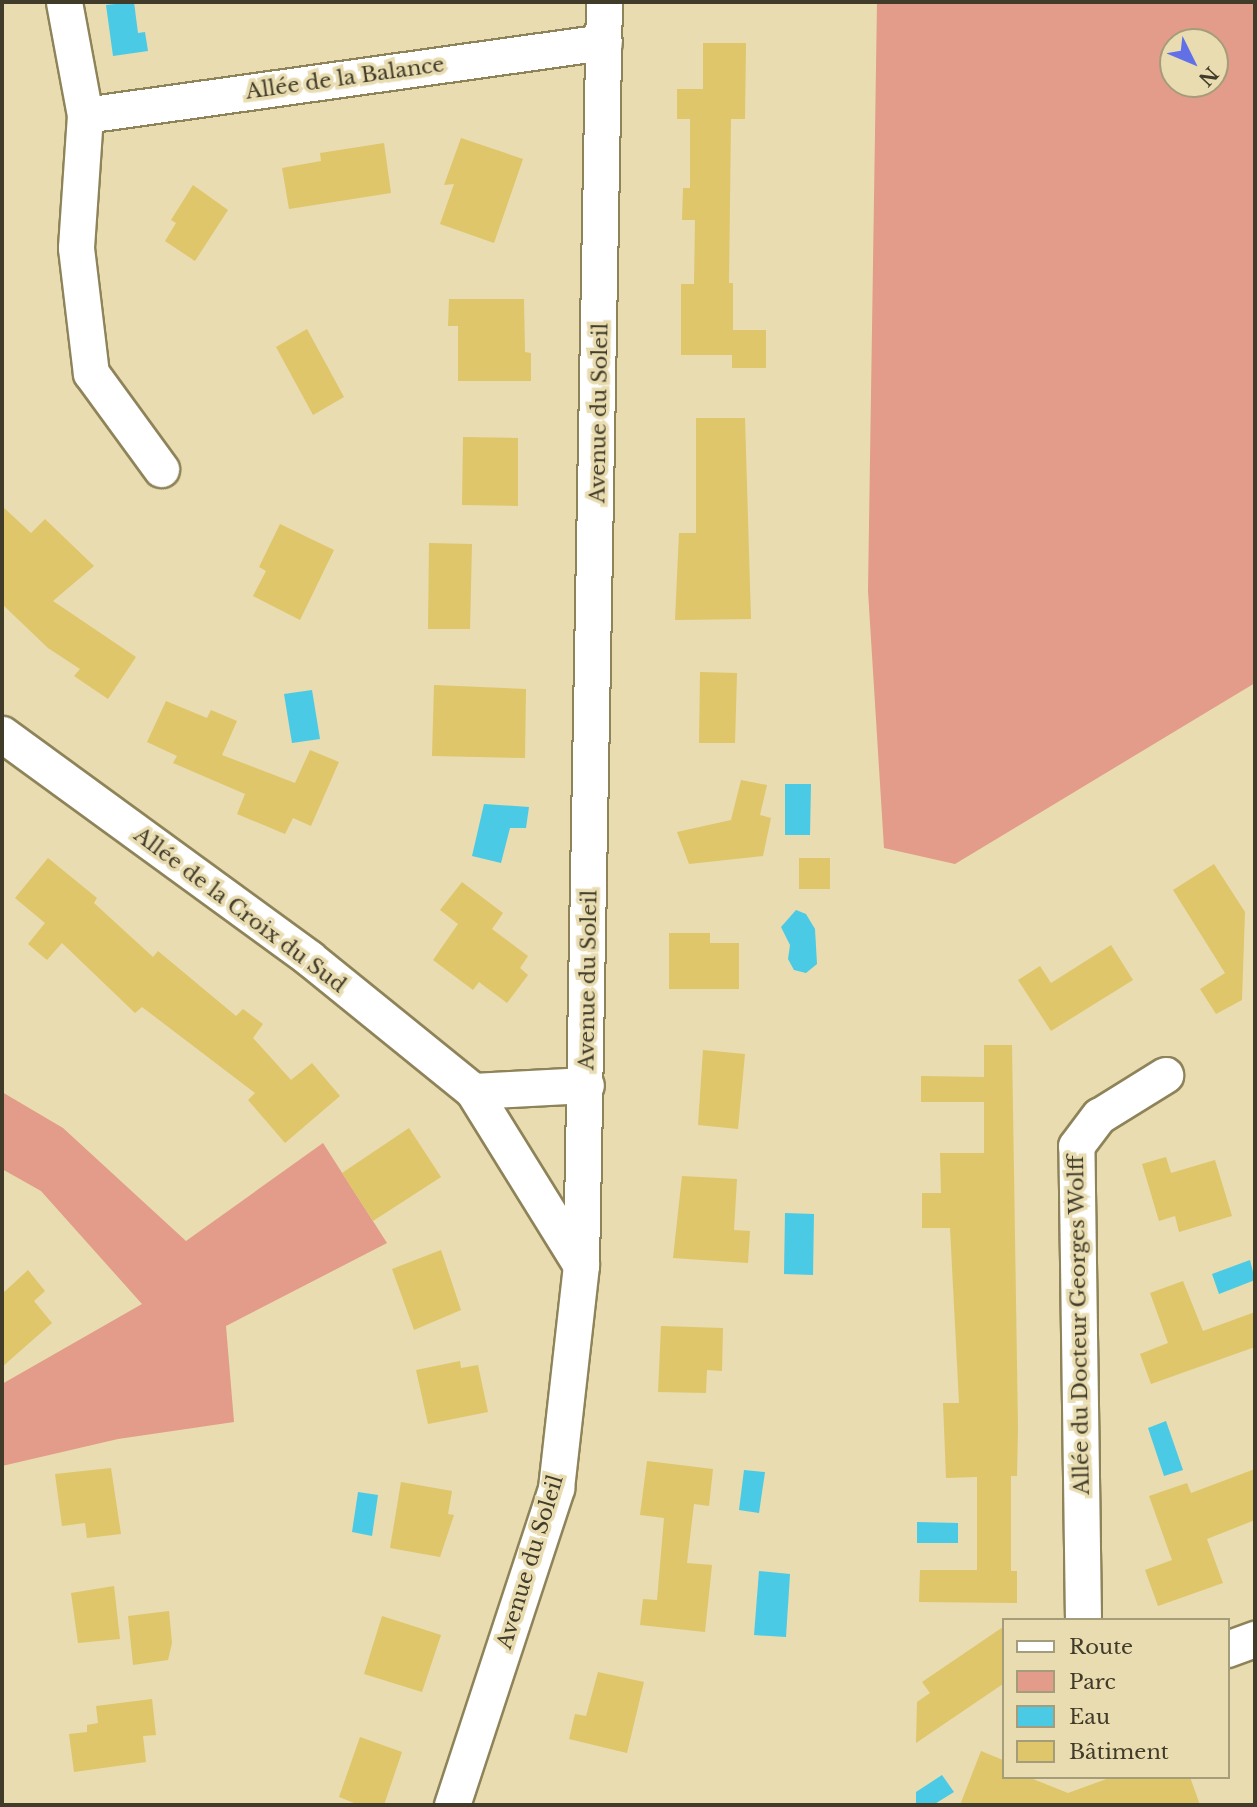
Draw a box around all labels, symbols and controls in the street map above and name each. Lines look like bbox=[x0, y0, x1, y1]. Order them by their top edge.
north arrow bbox=[1159, 28, 1229, 98]
street label: Allée de la Balance bbox=[244, 52, 446, 104]
text: N bbox=[1194, 62, 1223, 91]
street label: Avenue du Soleil bbox=[585, 323, 613, 503]
street label: Allée de la Croix du Sud bbox=[129, 822, 351, 998]
street label: Avenue du Soleil bbox=[574, 890, 602, 1070]
street label: Allée du Docteur Georges Wolff bbox=[1063, 1154, 1095, 1496]
street label: Avenue du Soleil bbox=[492, 1472, 568, 1652]
legend bbox=[1002, 1618, 1229, 1779]
text: Route bbox=[1069, 1634, 1133, 1660]
text: Parc bbox=[1069, 1669, 1116, 1695]
text: Eau bbox=[1069, 1704, 1110, 1730]
text: Bâtiment bbox=[1069, 1739, 1169, 1765]

